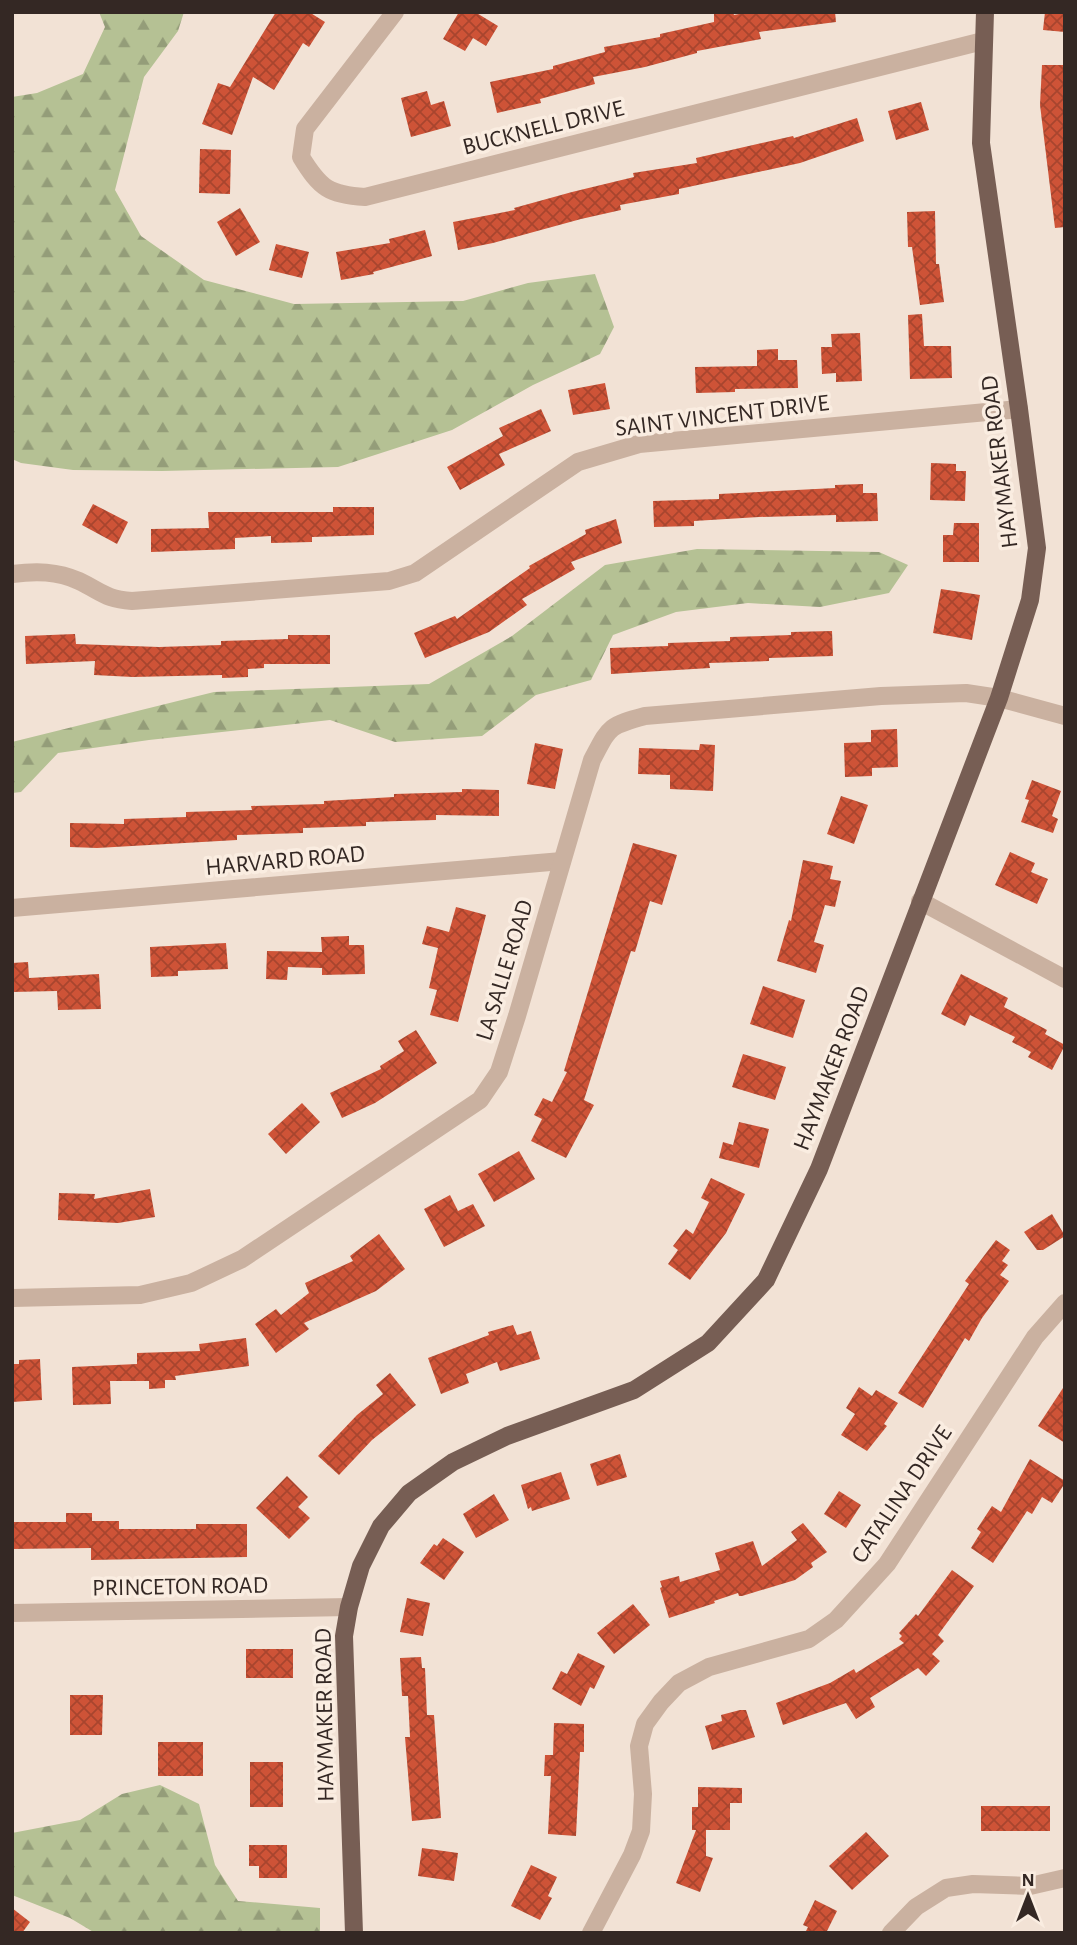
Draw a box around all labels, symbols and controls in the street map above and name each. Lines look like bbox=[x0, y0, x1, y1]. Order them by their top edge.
street label: BUCKNELL DRIVE bbox=[460, 96, 627, 160]
street label: HAYMAKER ROAD bbox=[977, 374, 1023, 550]
street label: SAINT VINCENT DRIVE bbox=[614, 391, 831, 441]
street label: HARVARD ROAD bbox=[204, 842, 366, 880]
street label: LA SALLE ROAD bbox=[472, 897, 538, 1044]
street label: HAYMAKER ROAD bbox=[790, 983, 874, 1154]
street label: CATALINA DRIVE bbox=[847, 1421, 957, 1568]
street label: PRINCETON ROAD bbox=[92, 1573, 268, 1601]
street label: HAYMAKER ROAD bbox=[311, 1628, 339, 1802]
north arrow bbox=[993, 1861, 1063, 1931]
text: N bbox=[1021, 1871, 1035, 1890]

